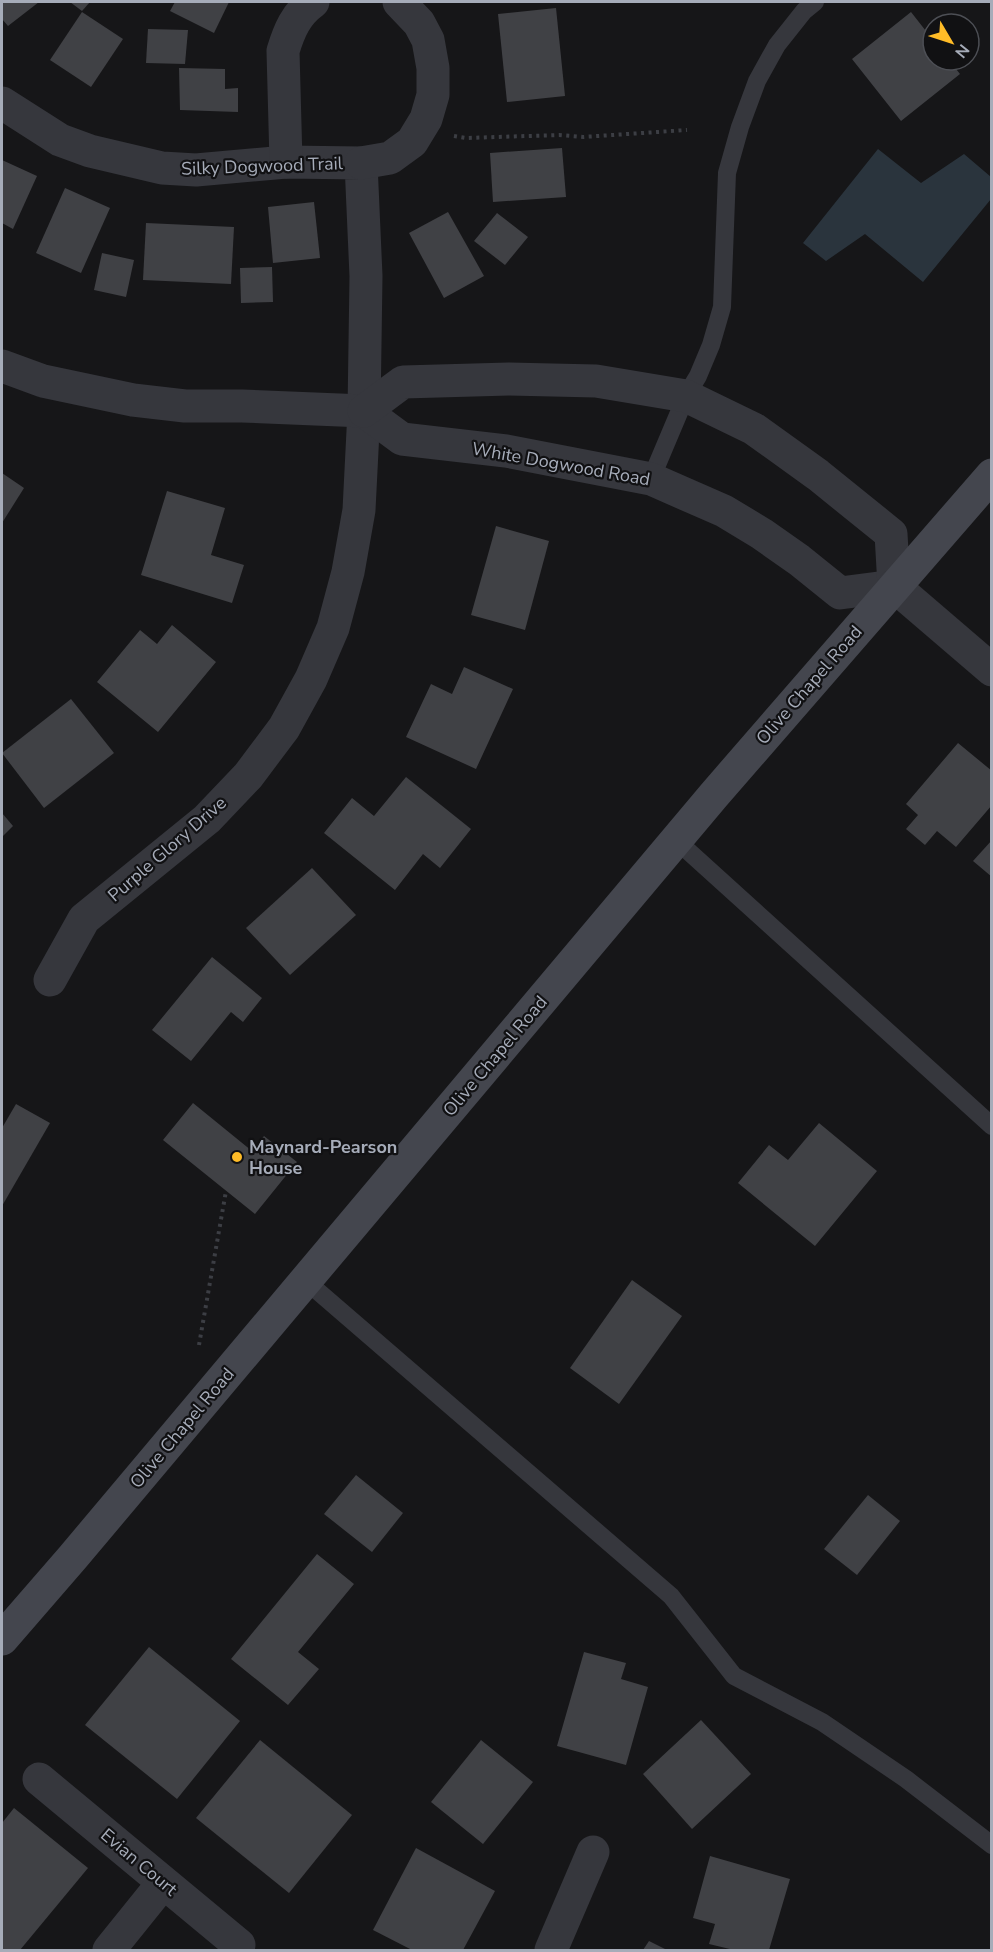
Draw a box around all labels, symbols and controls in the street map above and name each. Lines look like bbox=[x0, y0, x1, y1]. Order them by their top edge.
north arrow bbox=[921, 12, 981, 72]
text: N bbox=[950, 39, 974, 62]
street label: Silky Dogwood Trail bbox=[181, 151, 344, 181]
street label: White Dogwood Road bbox=[470, 437, 652, 491]
street label: Olive Chapel Road bbox=[751, 620, 867, 750]
street label: Purple Glory Drive bbox=[103, 791, 231, 907]
street label: Olive Chapel Road bbox=[437, 991, 553, 1121]
place label: Maynard-Pearson House bbox=[249, 1135, 397, 1180]
marker: Maynard-Pearson House bbox=[230, 1150, 244, 1164]
street label: Olive Chapel Road bbox=[124, 1363, 240, 1493]
street label: Evian Court bbox=[96, 1823, 183, 1902]

